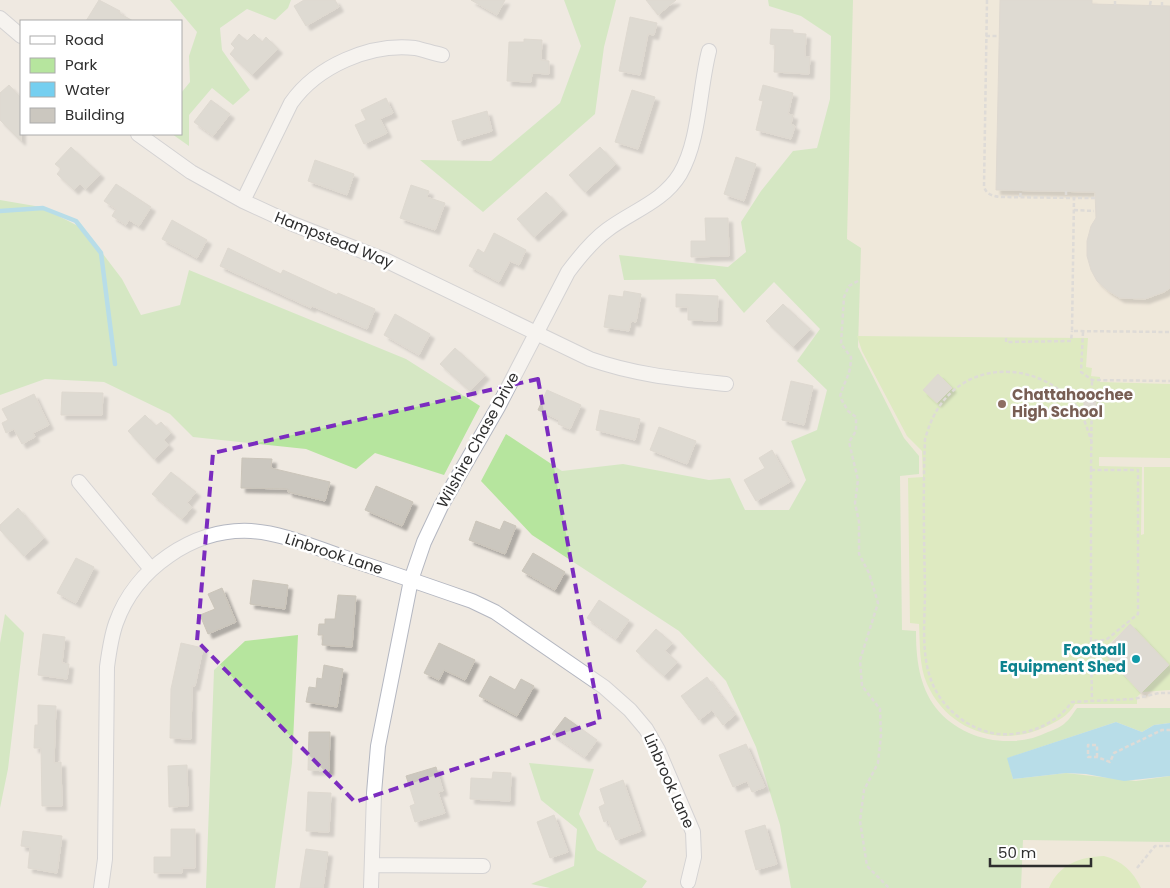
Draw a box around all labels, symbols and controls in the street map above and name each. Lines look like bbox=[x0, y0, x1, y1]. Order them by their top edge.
legend bbox=[20, 20, 182, 135]
text: Road bbox=[65, 29, 104, 50]
text: Park bbox=[65, 54, 97, 75]
text: Water bbox=[65, 79, 111, 100]
text: Building bbox=[65, 104, 125, 125]
street label: Hampstead Way bbox=[272, 206, 397, 273]
street label: Wilshire Chase Drive bbox=[432, 368, 524, 511]
place label: Chattahoochee High School bbox=[1012, 384, 1133, 422]
marker: Chattahoochee High School bbox=[996, 398, 1008, 410]
street label: Linbrook Lane bbox=[282, 528, 386, 579]
place label: Football Equipment Shed bbox=[1000, 639, 1126, 677]
marker: Football Equipment Shed bbox=[1130, 653, 1142, 665]
street label: Linbrook Lane bbox=[639, 730, 700, 832]
scale bar bbox=[990, 836, 1091, 868]
text: 50 m bbox=[998, 842, 1036, 863]

